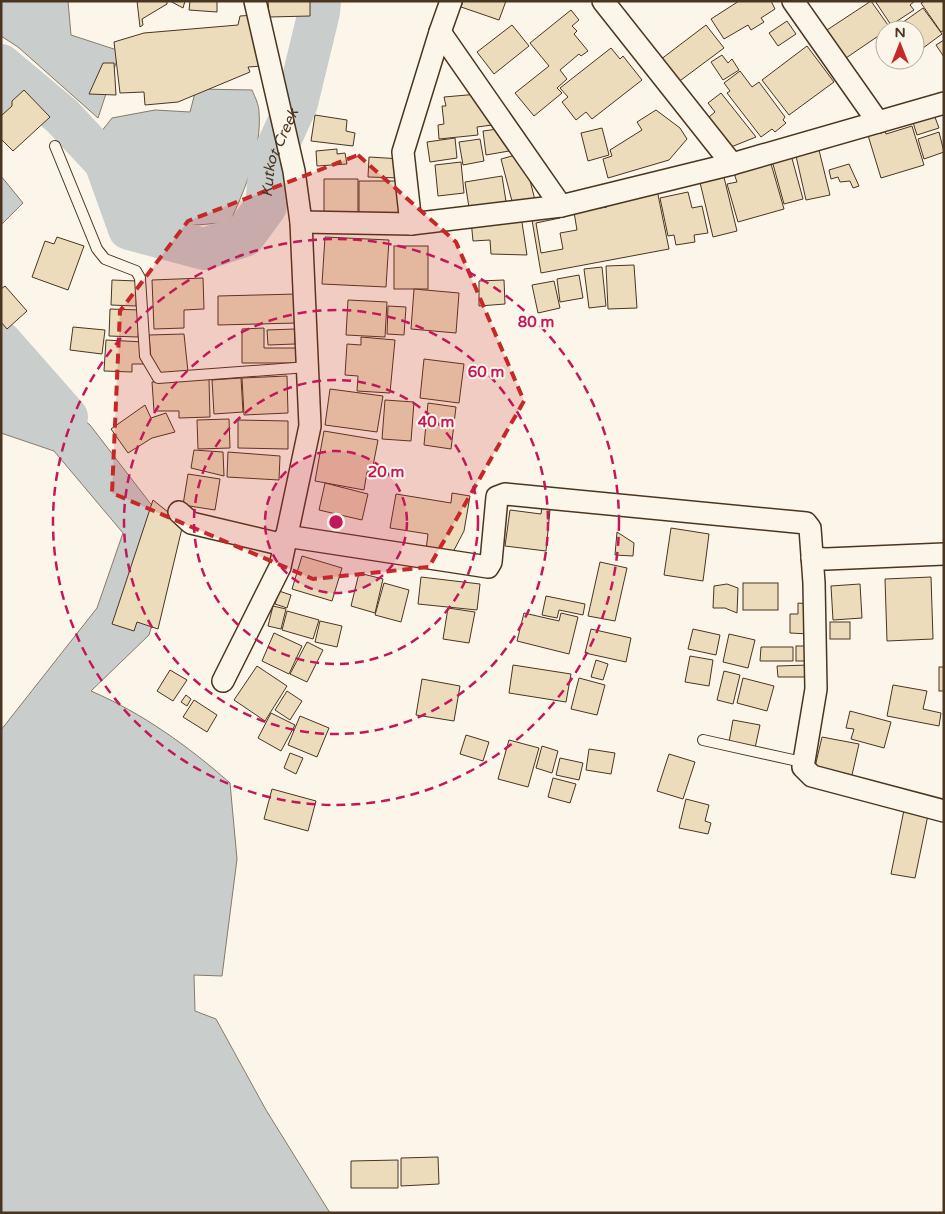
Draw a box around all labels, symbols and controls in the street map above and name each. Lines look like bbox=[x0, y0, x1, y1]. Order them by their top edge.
north arrow bbox=[875, 20, 925, 70]
text: N bbox=[894, 24, 906, 41]
water label: Kutkot Creek bbox=[258, 104, 303, 198]
text: 80 m bbox=[518, 313, 554, 331]
text: 60 m bbox=[468, 363, 504, 381]
text: 40 m bbox=[418, 413, 454, 431]
text: 20 m bbox=[368, 463, 404, 481]
centre of rings bbox=[327, 513, 345, 531]

